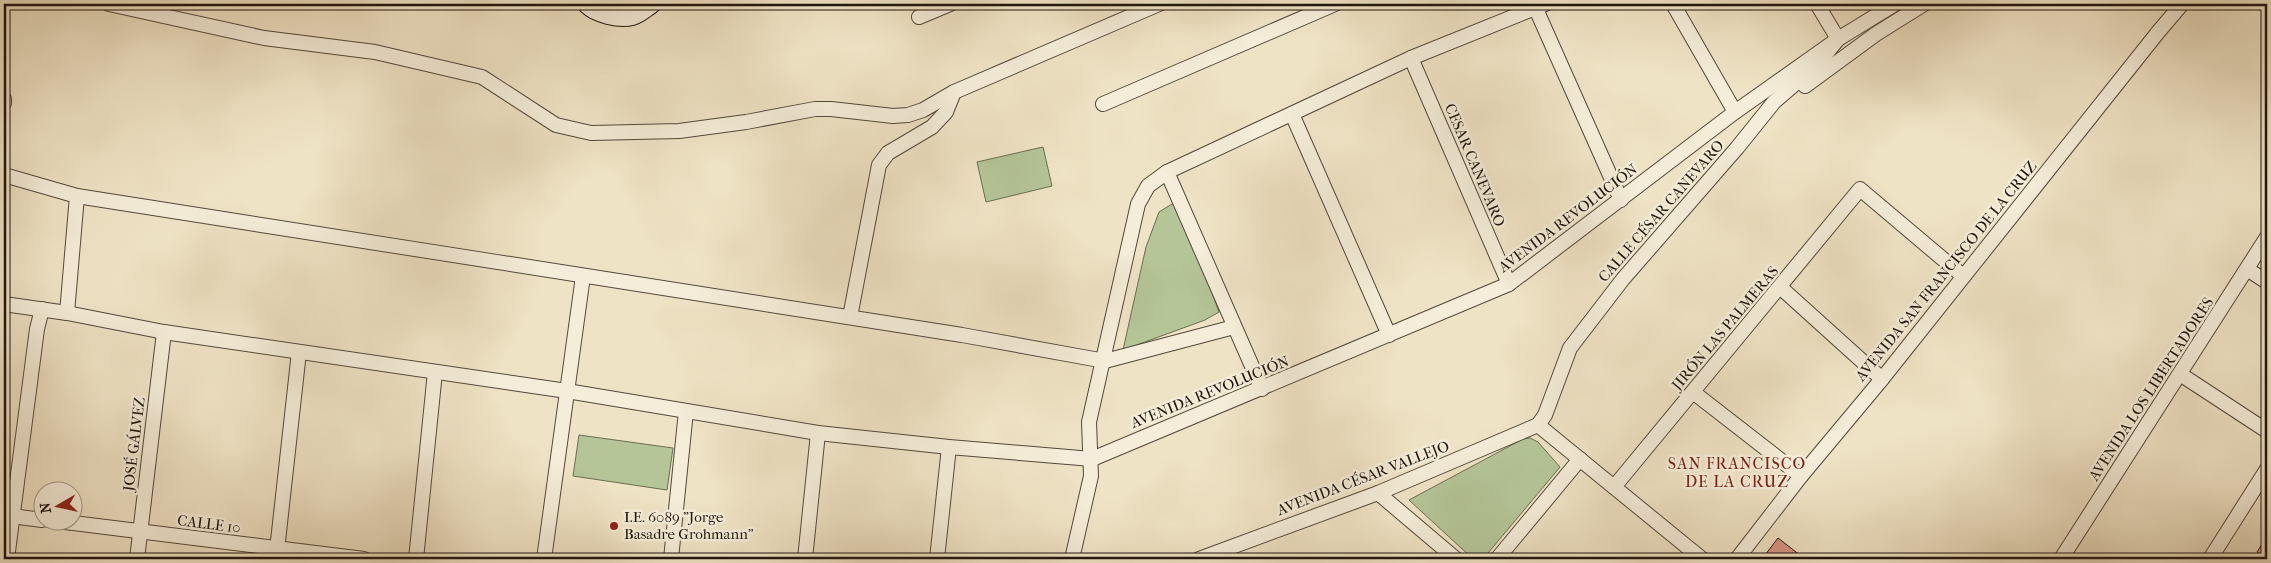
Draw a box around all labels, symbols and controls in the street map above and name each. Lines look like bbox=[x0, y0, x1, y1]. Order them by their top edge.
street label: CESAR CANEVARO bbox=[1441, 101, 1509, 229]
street label: CALLE CÉSAR CANEVARO bbox=[1594, 136, 1728, 286]
street label: AVENIDA SAN FRANCISCO DE LA CRUZ bbox=[1851, 157, 2040, 385]
street label: AVENIDA REVOLUCIÓN bbox=[1494, 159, 1642, 277]
street label: JIRÓN LAS PALMERAS bbox=[1667, 262, 1782, 395]
street label: AVENIDA LOS LIBERTADORES bbox=[2084, 294, 2217, 485]
street label: AVENIDA REVOLUCIÓN bbox=[1127, 352, 1292, 432]
street label: JOSÉ GÁLVEZ bbox=[119, 396, 149, 493]
street label: AVENIDA CÉSAR VALLEJO bbox=[1273, 437, 1452, 520]
district label: SAN FRANCISCO DE LA CRUZ bbox=[1668, 454, 1806, 491]
north arrow bbox=[32, 480, 82, 530]
text: N bbox=[36, 501, 55, 515]
place label: I.E. 6089 "Jorge Basadre Grohmann" bbox=[624, 508, 754, 543]
street label: CALLE 10 bbox=[176, 511, 242, 537]
marker: I.E. 6089 "Jorge Basadre Grohmann" bbox=[608, 520, 620, 532]

